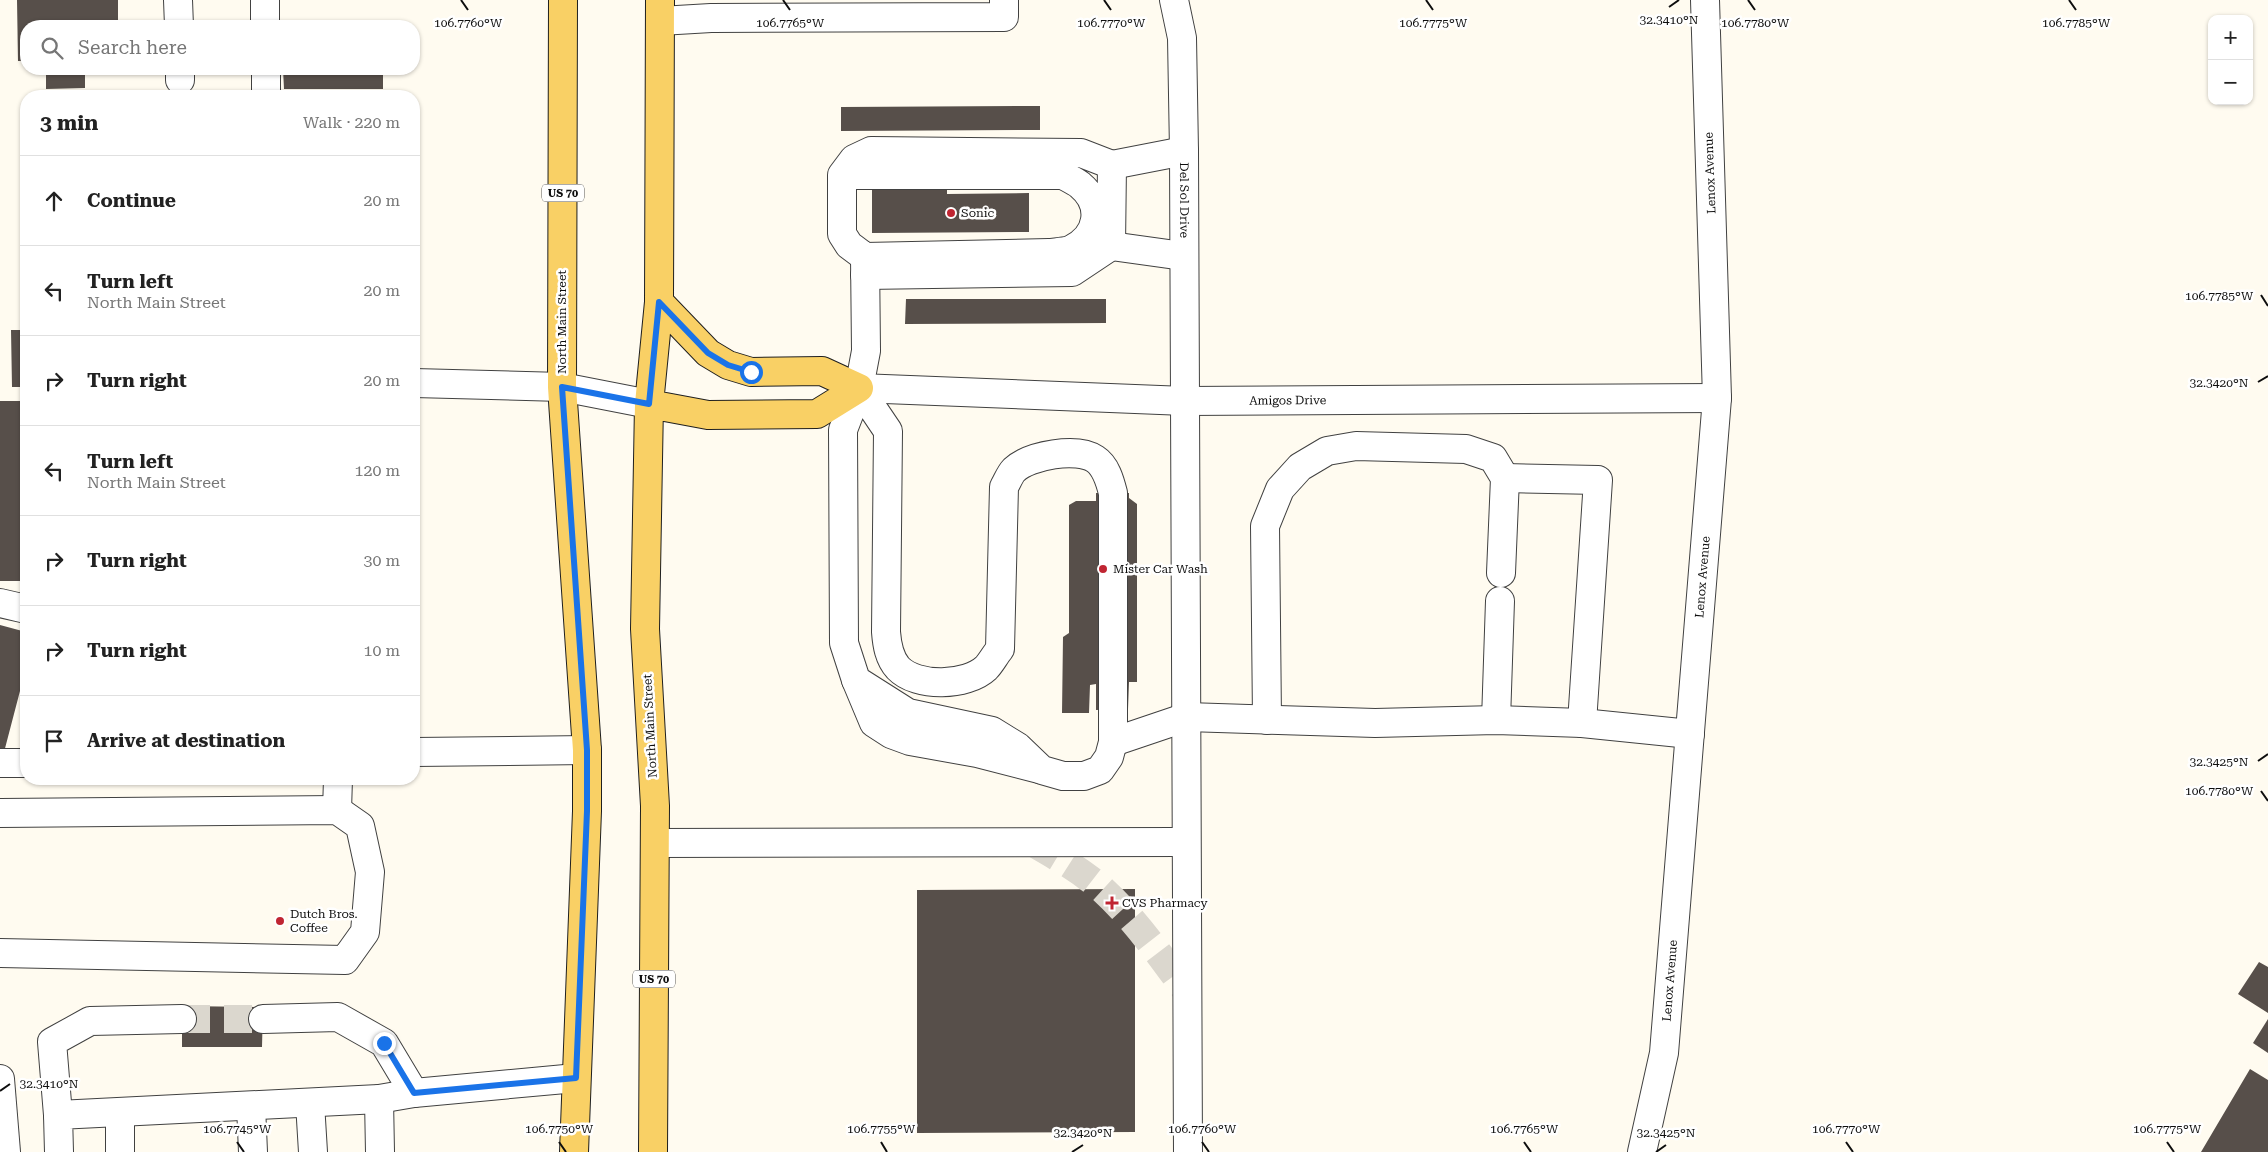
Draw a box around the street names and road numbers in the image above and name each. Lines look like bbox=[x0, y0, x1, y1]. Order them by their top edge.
street label: Lenox Avenue bbox=[1702, 131, 1718, 214]
street label: Del Sol Drive bbox=[1177, 162, 1191, 238]
road number: US 70 bbox=[542, 184, 584, 202]
street label: North Main Street bbox=[555, 269, 569, 374]
street label: Amigos Drive bbox=[1249, 393, 1327, 408]
street label: Lenox Avenue bbox=[1692, 535, 1713, 618]
street label: North Main Street bbox=[640, 673, 660, 778]
street label: Lenox Avenue bbox=[1660, 939, 1680, 1022]
road number: US 70 bbox=[633, 971, 675, 988]

